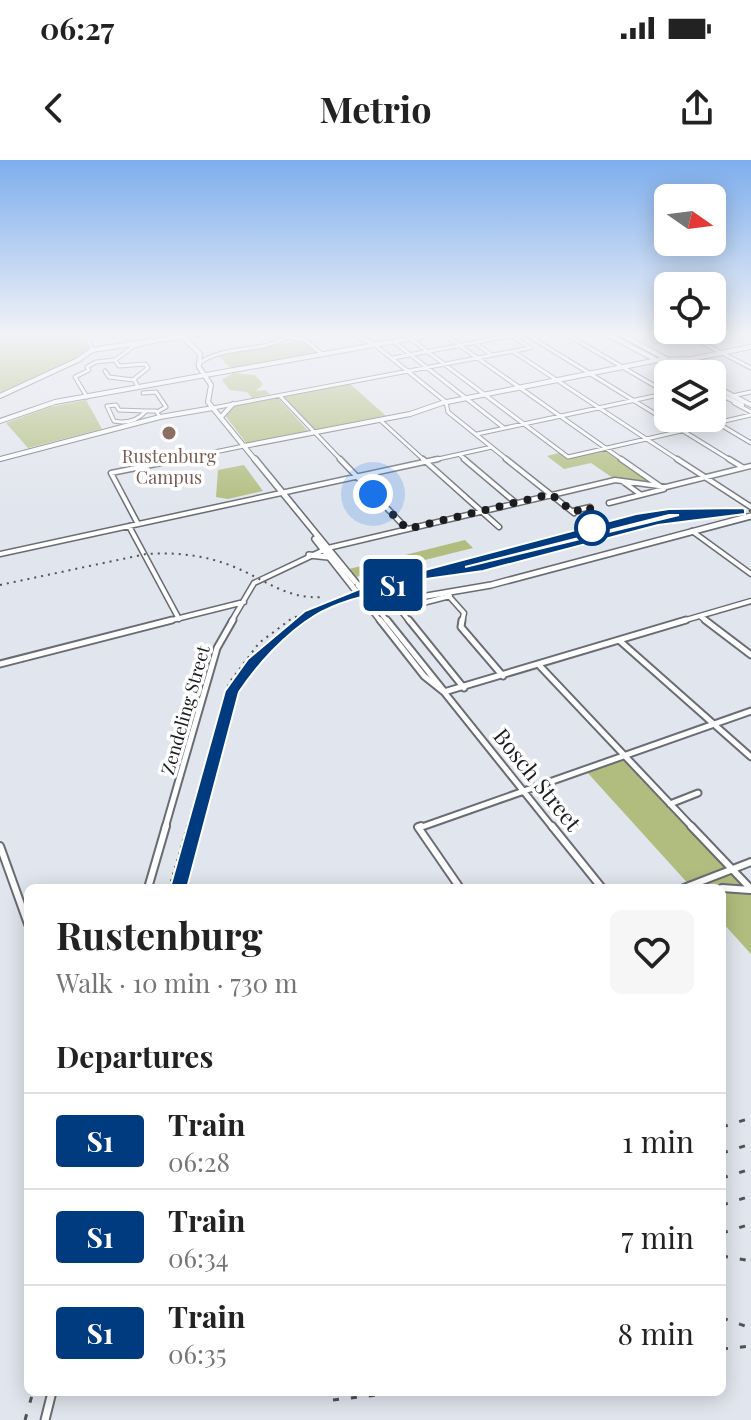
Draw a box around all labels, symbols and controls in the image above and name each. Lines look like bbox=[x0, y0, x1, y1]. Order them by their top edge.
text: 06:27 bbox=[40, 8, 114, 48]
text: Metrio bbox=[320, 84, 432, 132]
icon: back bbox=[32, 86, 76, 130]
icon: share bbox=[675, 86, 719, 130]
north arrow bbox=[654, 184, 726, 256]
map controls bbox=[654, 184, 726, 432]
button: locate bbox=[654, 272, 726, 344]
button: layers bbox=[654, 360, 726, 432]
marker: Rustenburg Campus bbox=[160, 424, 178, 442]
place label: Rustenburg Campus bbox=[122, 444, 217, 489]
your location bbox=[353, 474, 393, 514]
unlabelled marker bbox=[575, 511, 609, 545]
line badge: S1 bbox=[357, 559, 429, 611]
text: S1 bbox=[379, 566, 407, 603]
street label: Zendeling Street bbox=[155, 642, 215, 777]
street label: Bosch Street bbox=[487, 721, 589, 837]
text: Rustenburg bbox=[56, 909, 262, 960]
button: heart bbox=[610, 910, 694, 994]
text: Walk · 10 min · 730 m bbox=[56, 965, 298, 1000]
text: Departures bbox=[56, 1036, 213, 1076]
text: Train bbox=[168, 1104, 245, 1144]
text: 1 min bbox=[622, 1121, 694, 1161]
text: S1 bbox=[86, 1122, 114, 1159]
text: 06:28 bbox=[168, 1144, 230, 1179]
text: Train bbox=[168, 1200, 245, 1240]
text: 7 min bbox=[621, 1217, 694, 1257]
text: S1 bbox=[86, 1218, 114, 1255]
text: 06:34 bbox=[168, 1240, 229, 1275]
text: Train bbox=[168, 1296, 245, 1336]
text: 8 min bbox=[618, 1313, 694, 1353]
text: S1 bbox=[86, 1314, 114, 1351]
text: 06:35 bbox=[168, 1336, 226, 1371]

